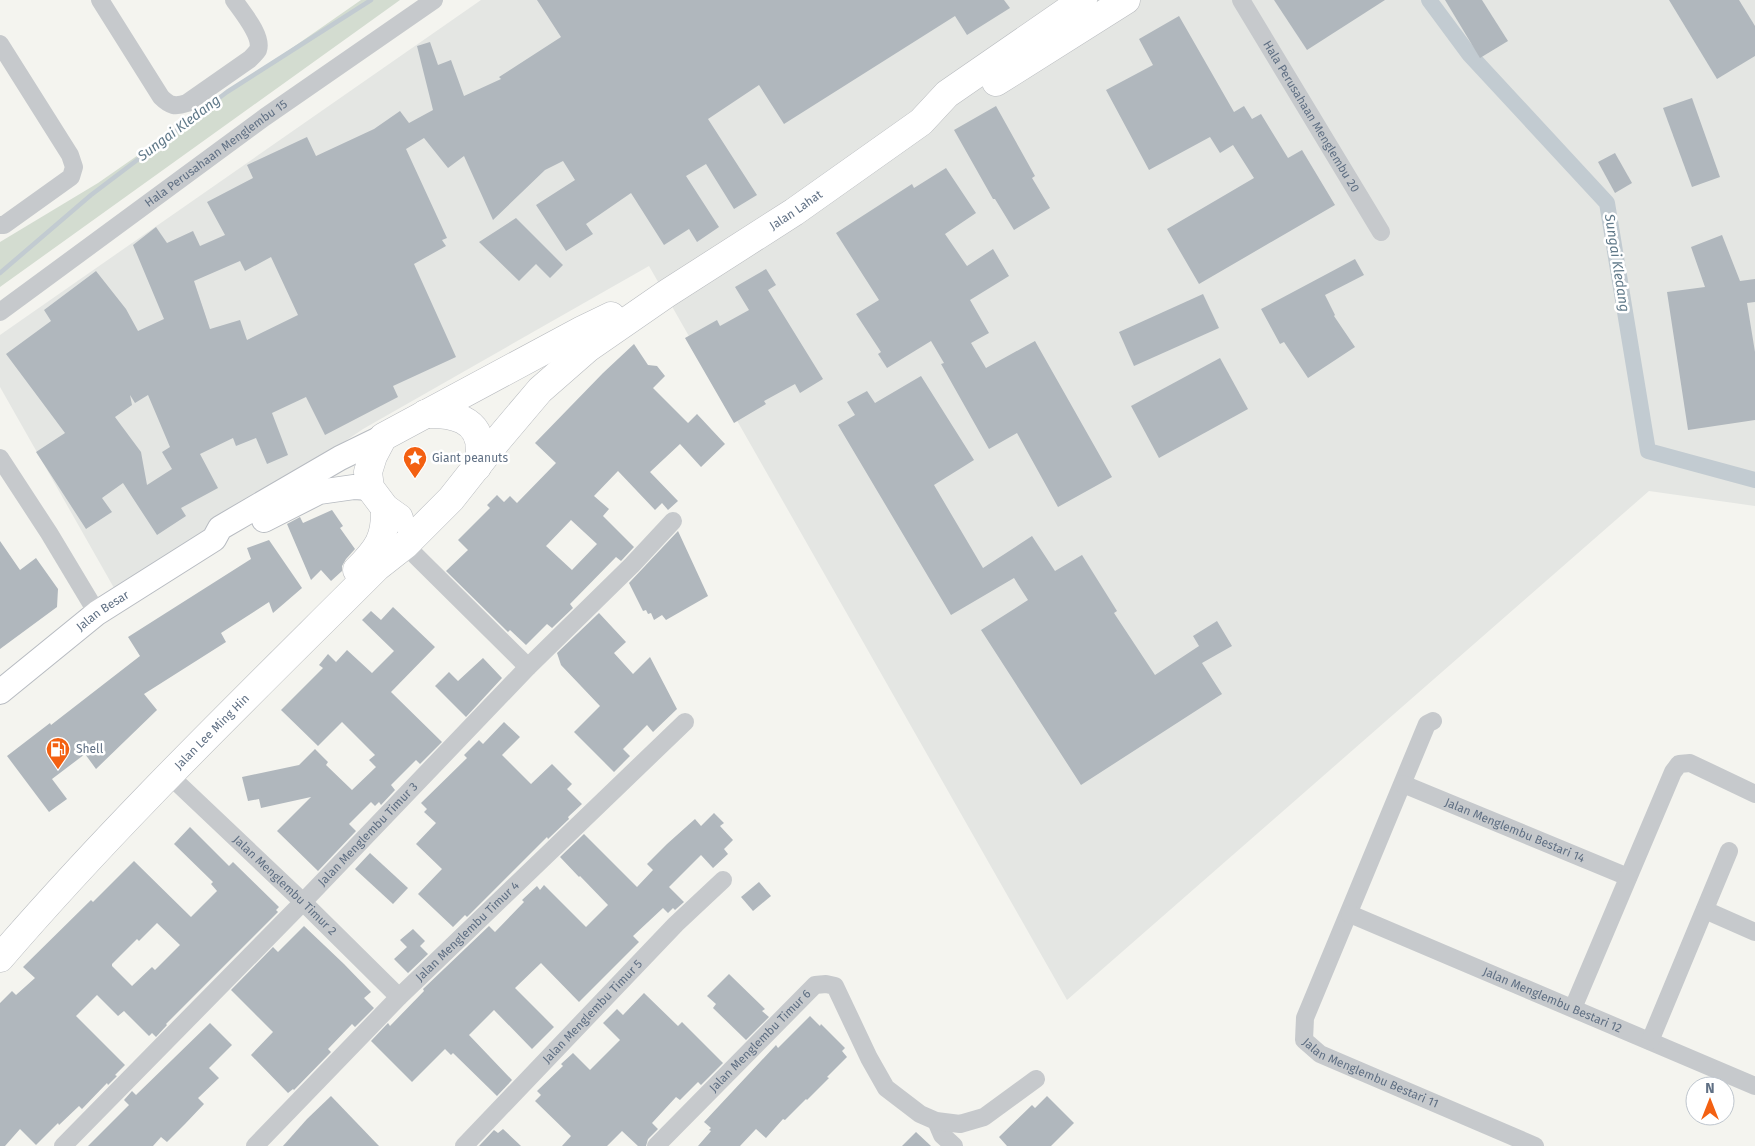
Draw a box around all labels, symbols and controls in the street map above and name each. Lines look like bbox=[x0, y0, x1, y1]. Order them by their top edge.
street label: Hala Perusahaan Menglembu 20 bbox=[1260, 38, 1362, 195]
water label: Sungai Kledang bbox=[134, 91, 224, 165]
street label: Hala Perusahaan Menglembu 15 bbox=[142, 97, 290, 210]
street label: Jalan Lahat bbox=[767, 187, 825, 233]
water label: Sungai Kledang bbox=[1601, 212, 1633, 313]
place icon: Giant peanuts bbox=[402, 445, 428, 479]
place label: Giant peanuts bbox=[432, 451, 508, 465]
street label: Jalan Besar bbox=[74, 587, 132, 634]
street label: Jalan Lee Ming Hin bbox=[172, 691, 252, 772]
fuel station icon: Shell bbox=[45, 736, 71, 770]
place label: Shell bbox=[76, 742, 104, 756]
street label: Jalan Menglembu Timur 3 bbox=[315, 780, 421, 889]
street label: Jalan Menglembu Bestari 14 bbox=[1443, 795, 1587, 866]
street label: Jalan Menglembu Timur 2 bbox=[230, 833, 339, 938]
street label: Jalan Menglembu Timur 4 bbox=[413, 878, 522, 984]
street label: Jalan Menglembu Timur 5 bbox=[540, 957, 645, 1066]
street label: Jalan Menglembu Bestari 12 bbox=[1481, 964, 1624, 1036]
street label: Jalan Menglembu Timur 6 bbox=[706, 987, 814, 1095]
street label: Jalan Menglembu Bestari 11 bbox=[1300, 1035, 1441, 1111]
north arrow bbox=[1685, 1076, 1735, 1126]
text: N bbox=[1705, 1080, 1715, 1097]

